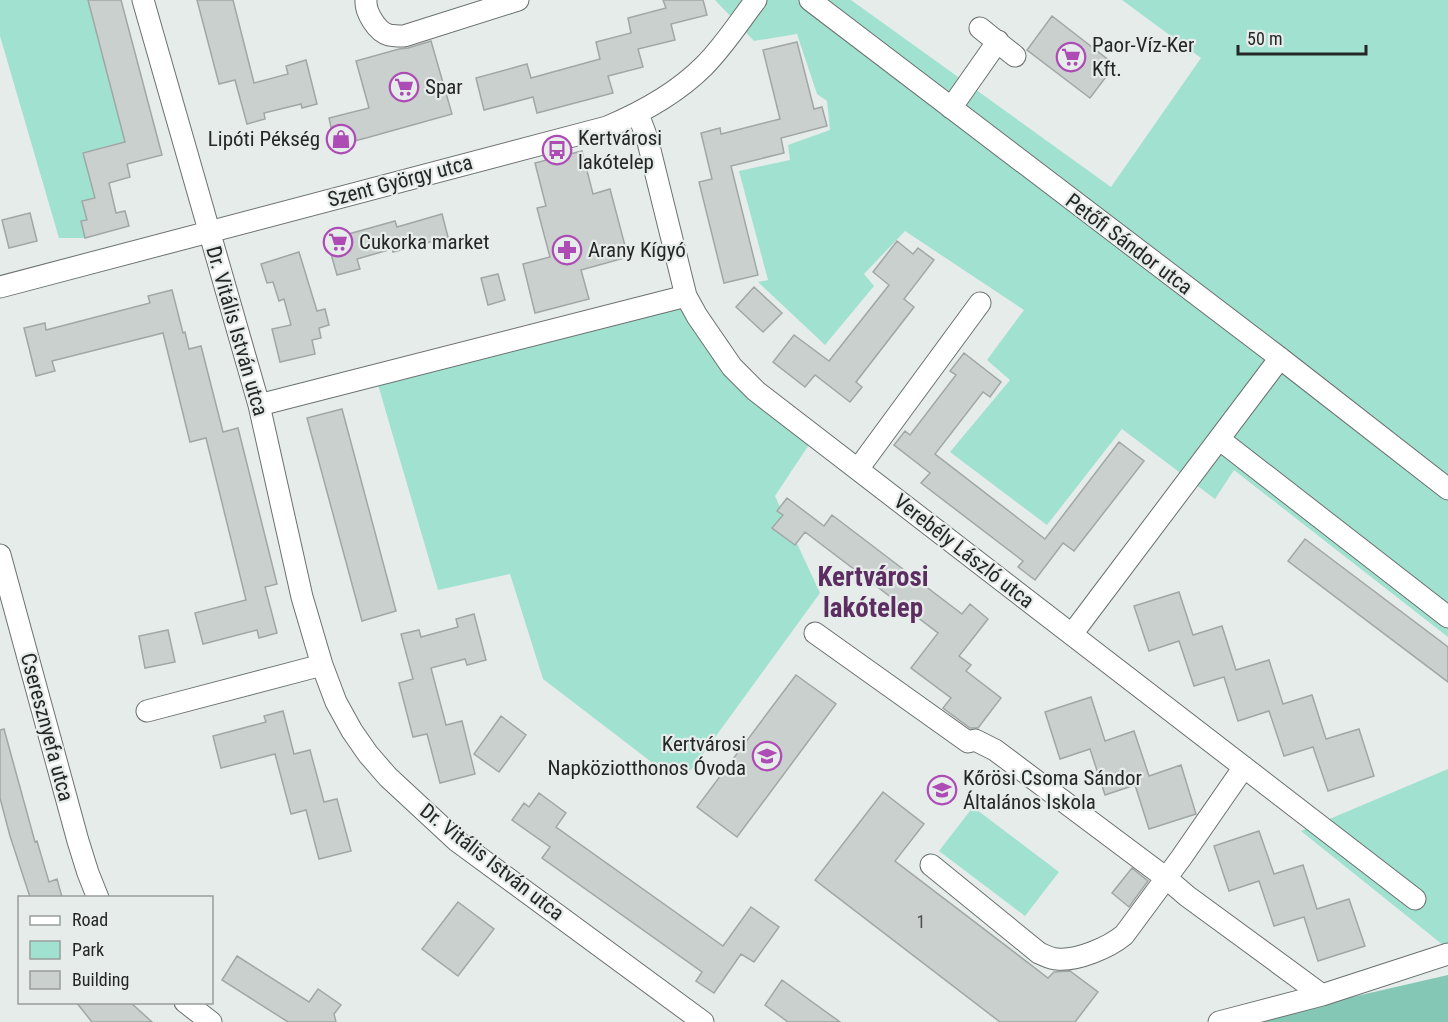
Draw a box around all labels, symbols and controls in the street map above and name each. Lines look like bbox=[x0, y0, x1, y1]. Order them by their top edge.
scale bar bbox=[1238, 18, 1366, 56]
text: 50 m bbox=[1247, 28, 1282, 49]
place label: Paor-Víz-Ker Kft. bbox=[1092, 33, 1194, 81]
supermarket icon: Paor-Víz-Ker Kft. bbox=[1055, 41, 1087, 73]
supermarket icon: Spar bbox=[388, 71, 420, 103]
place label: Spar bbox=[425, 75, 463, 99]
shop icon: Lipóti Pékség bbox=[325, 123, 357, 155]
place label: Kertvárosi lakótelep bbox=[578, 126, 662, 174]
place label: Lipóti Pékség bbox=[208, 127, 320, 151]
bus stop icon: Kertvárosi lakótelep bbox=[541, 134, 573, 166]
street label: Szent György utca bbox=[325, 150, 475, 212]
street label: Petőfi Sándor utca bbox=[1061, 189, 1197, 299]
supermarket icon: Cukorka market bbox=[322, 226, 354, 258]
place label: Cukorka market bbox=[359, 230, 489, 254]
pharmacy icon: Arany Kígyó bbox=[551, 234, 583, 266]
place label: Arany Kígyó bbox=[588, 238, 686, 262]
street label: Dr. Vitális István utca bbox=[201, 243, 273, 419]
street label: Verebély László utca bbox=[889, 489, 1039, 613]
district label: Kertvárosi lakótelep bbox=[818, 561, 929, 624]
street label: Cseresznyefa utca bbox=[16, 650, 78, 804]
place label: Kertvárosi Napköziotthonos Óvoda bbox=[547, 732, 746, 780]
school or university icon: Kertvárosi Napköziotthonos Óvoda bbox=[751, 740, 783, 772]
place label: Kőrösi Csoma Sándor Általános Iskola bbox=[963, 766, 1142, 814]
school or university icon: Kőrösi Csoma Sándor Általános Iskola bbox=[926, 774, 958, 806]
street label: Dr. Vitális István utca bbox=[415, 799, 569, 925]
legend bbox=[18, 896, 213, 1004]
text: Road bbox=[72, 909, 108, 930]
house number: 1 bbox=[917, 911, 925, 932]
text: Park bbox=[72, 939, 104, 960]
text: Building bbox=[72, 969, 129, 990]

